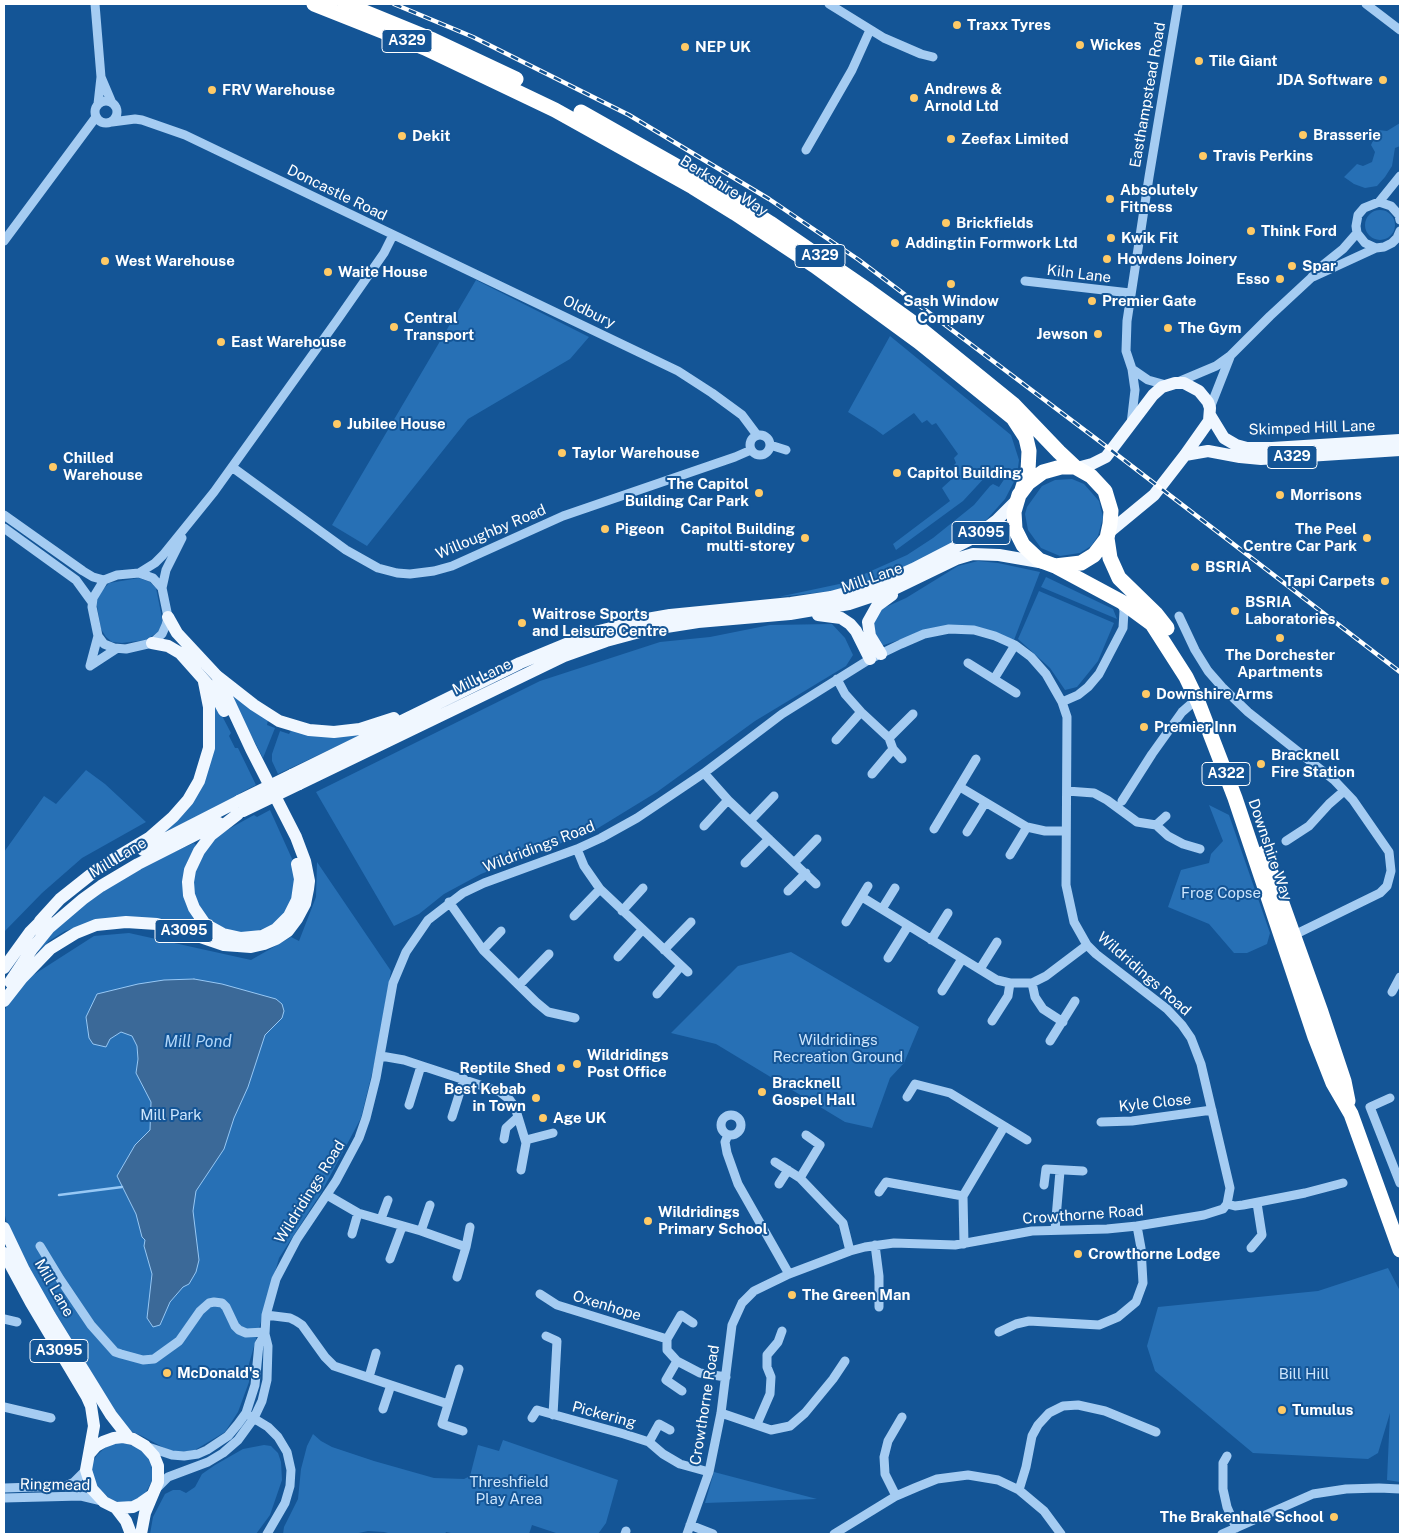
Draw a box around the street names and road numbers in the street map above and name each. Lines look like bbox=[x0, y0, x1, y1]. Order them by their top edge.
street label: Easthampstead Road bbox=[1126, 21, 1170, 169]
road number: A329 bbox=[382, 29, 432, 52]
street label: Berkshire Way bbox=[677, 152, 771, 220]
street label: Doncastle Road bbox=[284, 161, 390, 225]
road number: A329 bbox=[795, 245, 845, 268]
street label: Kiln Lane bbox=[1046, 261, 1112, 287]
street label: Oldbury bbox=[560, 292, 618, 332]
street label: Skimped Hill Lane bbox=[1248, 417, 1376, 439]
road number: A329 bbox=[1267, 446, 1317, 468]
street label: Willoughby Road bbox=[433, 501, 549, 563]
road number: A3095 bbox=[952, 522, 1010, 544]
street label: Mill Lane bbox=[839, 559, 905, 597]
street label: Mill Lane bbox=[450, 655, 514, 699]
road number: A322 bbox=[1202, 762, 1250, 786]
street label: Downshire Way bbox=[1244, 797, 1296, 903]
street label: Wildridings Road bbox=[481, 817, 597, 877]
street label: Mill Lane bbox=[86, 834, 150, 882]
road number: A3095 bbox=[155, 919, 213, 942]
street label: Wildridings Road bbox=[1093, 928, 1195, 1020]
street label: Kyle Close bbox=[1118, 1090, 1192, 1116]
street label: Wildridings Road bbox=[271, 1137, 349, 1247]
street label: Crowthorne Road bbox=[1022, 1202, 1144, 1228]
street label: Mill Lane bbox=[30, 1256, 78, 1320]
street label: Oxenhope bbox=[571, 1287, 643, 1325]
road number: A3095 bbox=[30, 1340, 88, 1362]
street label: Crowthorne Road bbox=[687, 1344, 723, 1466]
street label: Pickering bbox=[570, 1398, 638, 1432]
street label: Ringmead bbox=[20, 1475, 90, 1495]

